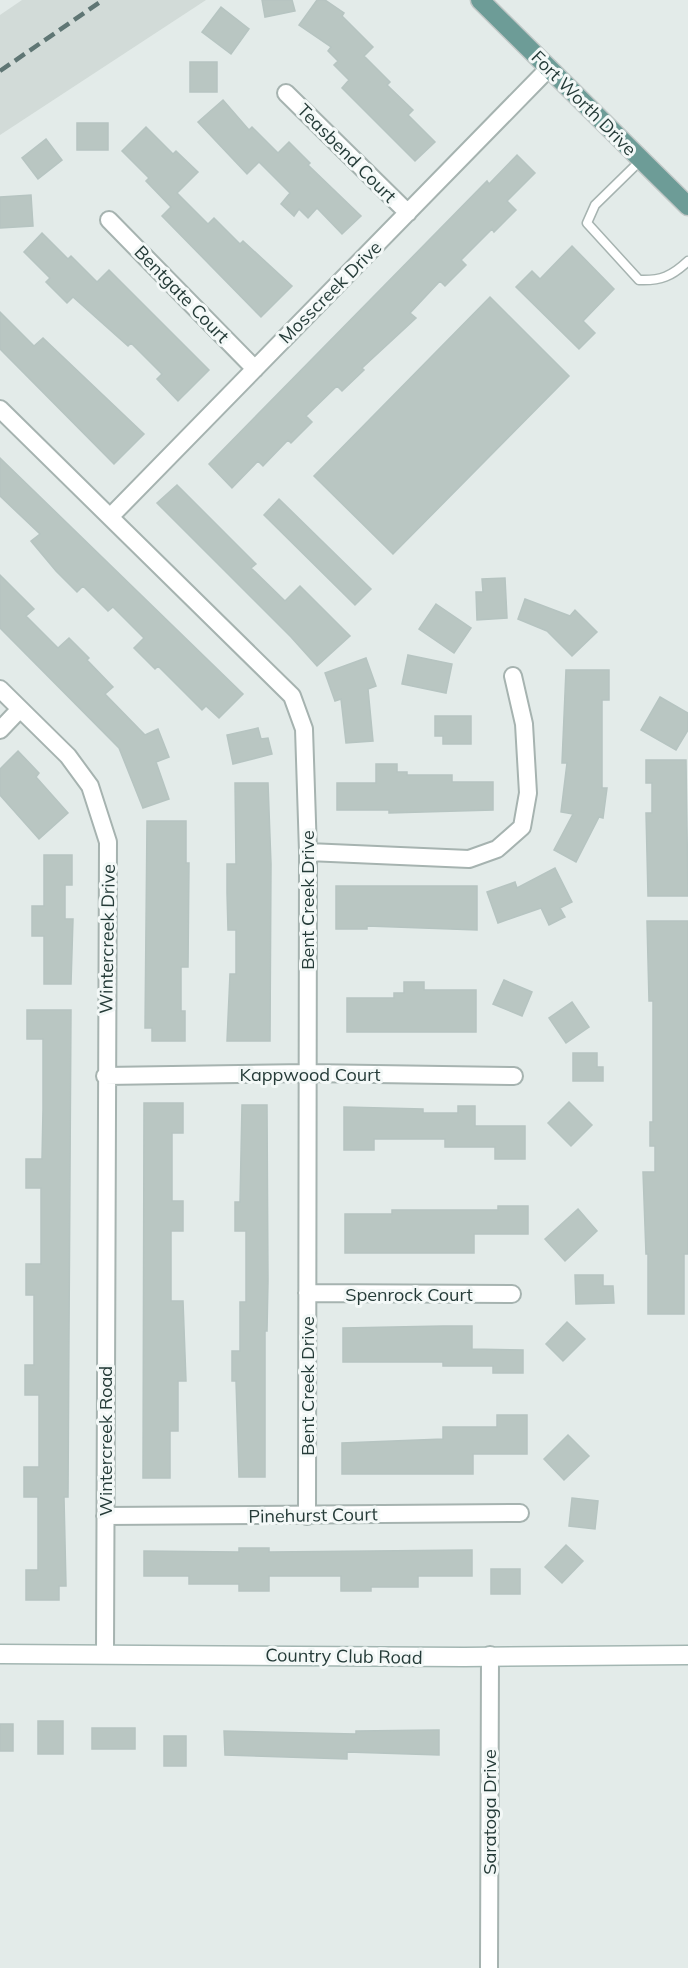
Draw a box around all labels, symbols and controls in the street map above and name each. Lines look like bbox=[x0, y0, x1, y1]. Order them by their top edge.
street label: Fort Worth Drive bbox=[527, 46, 641, 160]
street label: Teasbend Court bbox=[292, 98, 402, 208]
street label: Mosscreek Drive bbox=[274, 236, 386, 348]
street label: Bentgate Court bbox=[130, 240, 234, 348]
street label: Bent Creek Drive bbox=[296, 830, 319, 970]
street label: Wintercreek Drive bbox=[94, 864, 120, 1014]
street label: Kappwood Court bbox=[240, 1063, 380, 1086]
street label: Spenrock Court bbox=[345, 1283, 473, 1306]
street label: Bent Creek Drive bbox=[296, 1316, 319, 1456]
street label: Wintercreek Road bbox=[94, 1366, 117, 1516]
street label: Pinehurst Court bbox=[248, 1502, 378, 1528]
street label: Country Club Road bbox=[265, 1643, 423, 1669]
street label: Saratoga Drive bbox=[478, 1749, 501, 1875]

